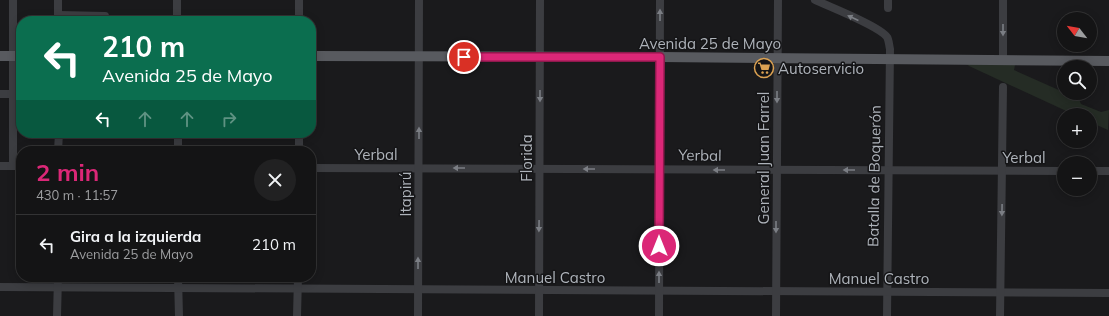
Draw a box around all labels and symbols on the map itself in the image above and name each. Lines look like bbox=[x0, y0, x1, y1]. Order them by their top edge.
one-way arrow bbox=[657, 8, 663, 21]
north arrow bbox=[1057, 12, 1097, 52]
one-way arrow bbox=[848, 15, 859, 21]
one-way arrow bbox=[1000, 24, 1006, 37]
street label: Avenida 25 de Mayo bbox=[639, 34, 781, 53]
pin bbox=[447, 40, 481, 74]
supermarket icon: Autoservicio bbox=[753, 57, 775, 79]
place label: Autoservicio bbox=[778, 59, 864, 78]
one-way arrow bbox=[537, 90, 543, 103]
one-way arrow bbox=[774, 91, 780, 104]
street label: General Juan Farrel bbox=[754, 92, 773, 224]
street label: Batalla de Boquerón bbox=[863, 105, 885, 247]
one-way arrow bbox=[416, 126, 422, 139]
street label: Florida bbox=[517, 134, 536, 182]
street label: Yerbal bbox=[353, 145, 398, 164]
street label: Yerbal bbox=[677, 145, 722, 165]
street label: Yerbal bbox=[1001, 148, 1046, 167]
one-way arrow bbox=[452, 165, 465, 171]
one-way arrow bbox=[582, 166, 595, 172]
one-way arrow bbox=[712, 167, 725, 173]
one-way arrow bbox=[842, 167, 855, 173]
street label: Itapirú bbox=[396, 172, 415, 216]
one-way arrow bbox=[999, 204, 1005, 217]
one-way arrow bbox=[536, 220, 542, 233]
one-way arrow bbox=[773, 221, 779, 234]
position arrow bbox=[638, 225, 680, 267]
one-way arrow bbox=[415, 256, 421, 269]
street label: Manuel Castro bbox=[505, 268, 605, 287]
street label: Manuel Castro bbox=[829, 269, 929, 288]
one-way arrow bbox=[656, 270, 662, 283]

